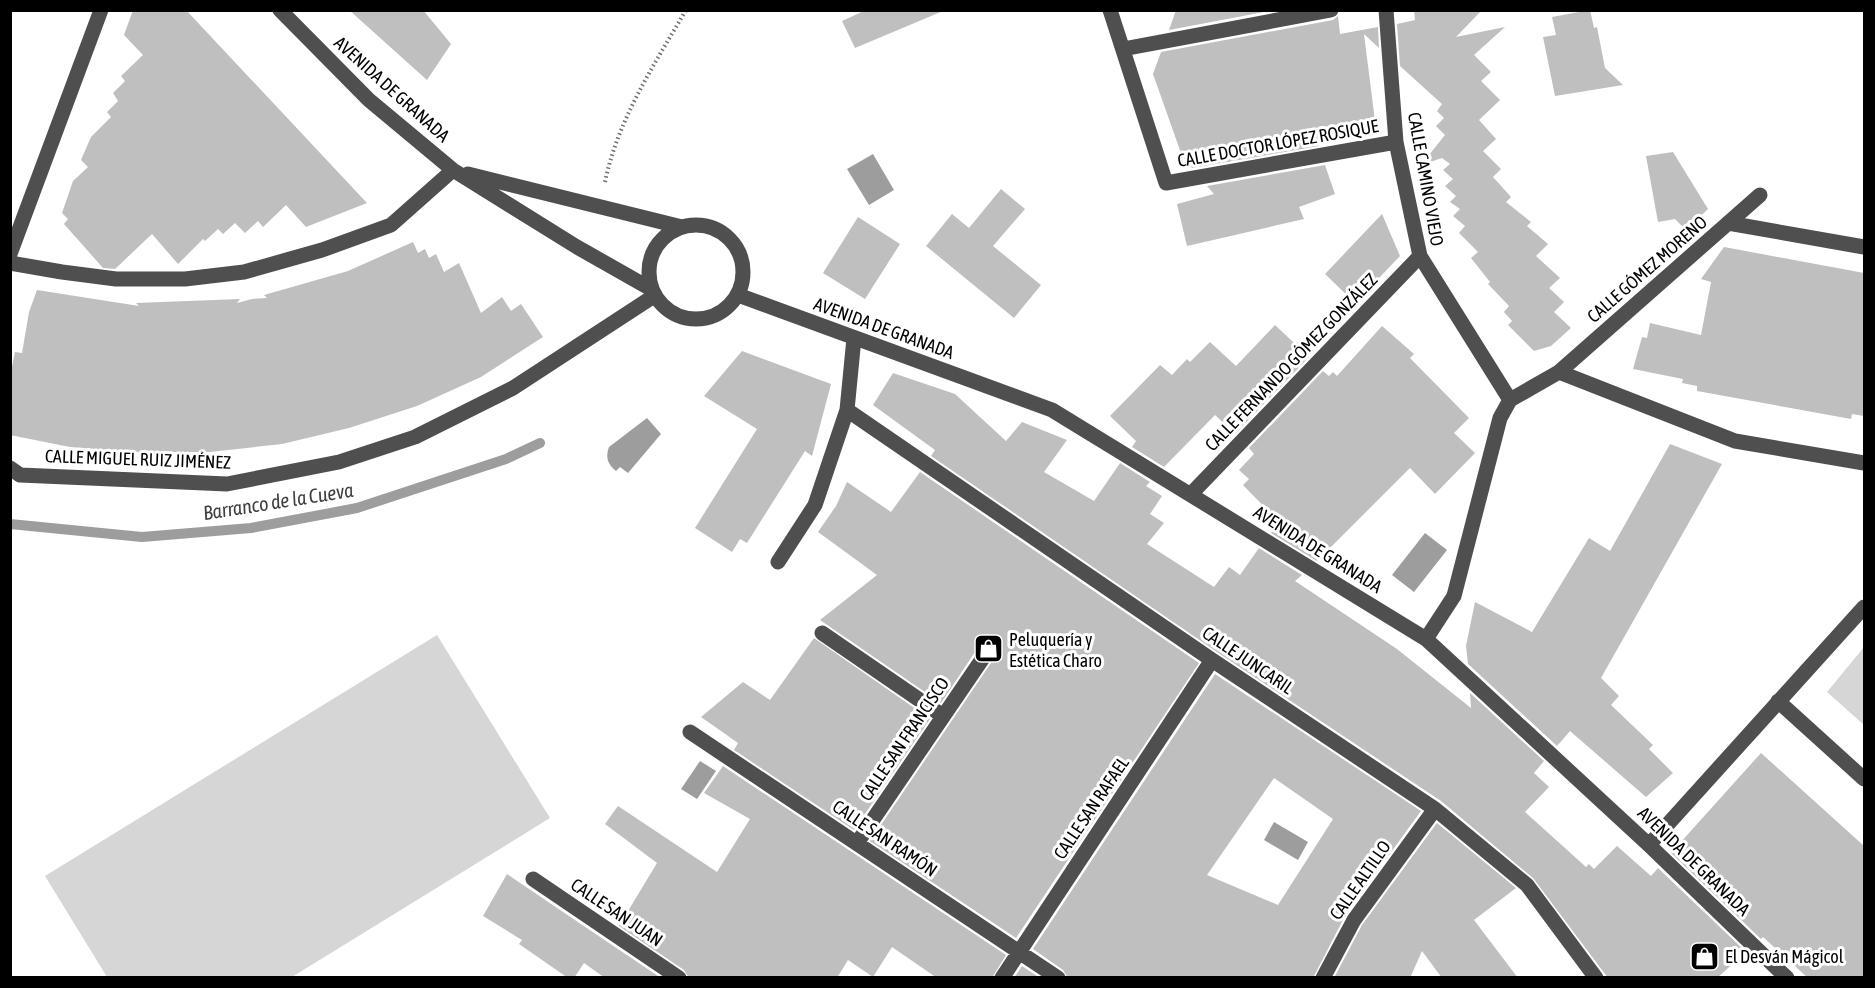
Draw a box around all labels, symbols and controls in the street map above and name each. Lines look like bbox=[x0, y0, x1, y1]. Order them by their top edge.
street label: AVENIDA DE GRANADA bbox=[330, 32, 454, 146]
street label: CALLE CAMINO VIEJO bbox=[1404, 110, 1448, 248]
street label: CALLE DOCTOR LÓPEZ ROSIQUE bbox=[1176, 115, 1380, 171]
street label: CALLE GÓMEZ MORENO bbox=[1583, 211, 1711, 327]
street label: CALLE FERNANDO GÓMEZ GONZÁLEZ bbox=[1201, 269, 1381, 455]
street label: AVENIDA DE GRANADA bbox=[811, 293, 957, 363]
street label: CALLE MIGUEL RUIZ JIMÉNEZ bbox=[45, 445, 231, 473]
water label: Barranco de la Cueva bbox=[201, 478, 355, 524]
street label: AVENIDA DE GRANADA bbox=[1250, 501, 1386, 597]
street label: CALLE JUNCARIL bbox=[1198, 622, 1298, 698]
place label: Peluquería y Estética Charo bbox=[1009, 629, 1102, 671]
shop icon: Peluquería y Estética Charo bbox=[972, 633, 1004, 665]
street label: CALLE SAN FRANCISCO bbox=[855, 673, 953, 805]
street label: CALLE SAN RAFAEL bbox=[1049, 753, 1133, 863]
street label: CALLE SAN RAMÓN bbox=[829, 795, 941, 881]
street label: AVENIDA DE GRANADA bbox=[1634, 802, 1754, 920]
street label: CALLE ALTILLO bbox=[1325, 836, 1395, 924]
street label: CALLE SAN JUAN bbox=[567, 874, 667, 950]
shop icon: El Desván Mágicol bbox=[1688, 940, 1720, 972]
place label: El Desván Mágicol bbox=[1725, 946, 1844, 967]

